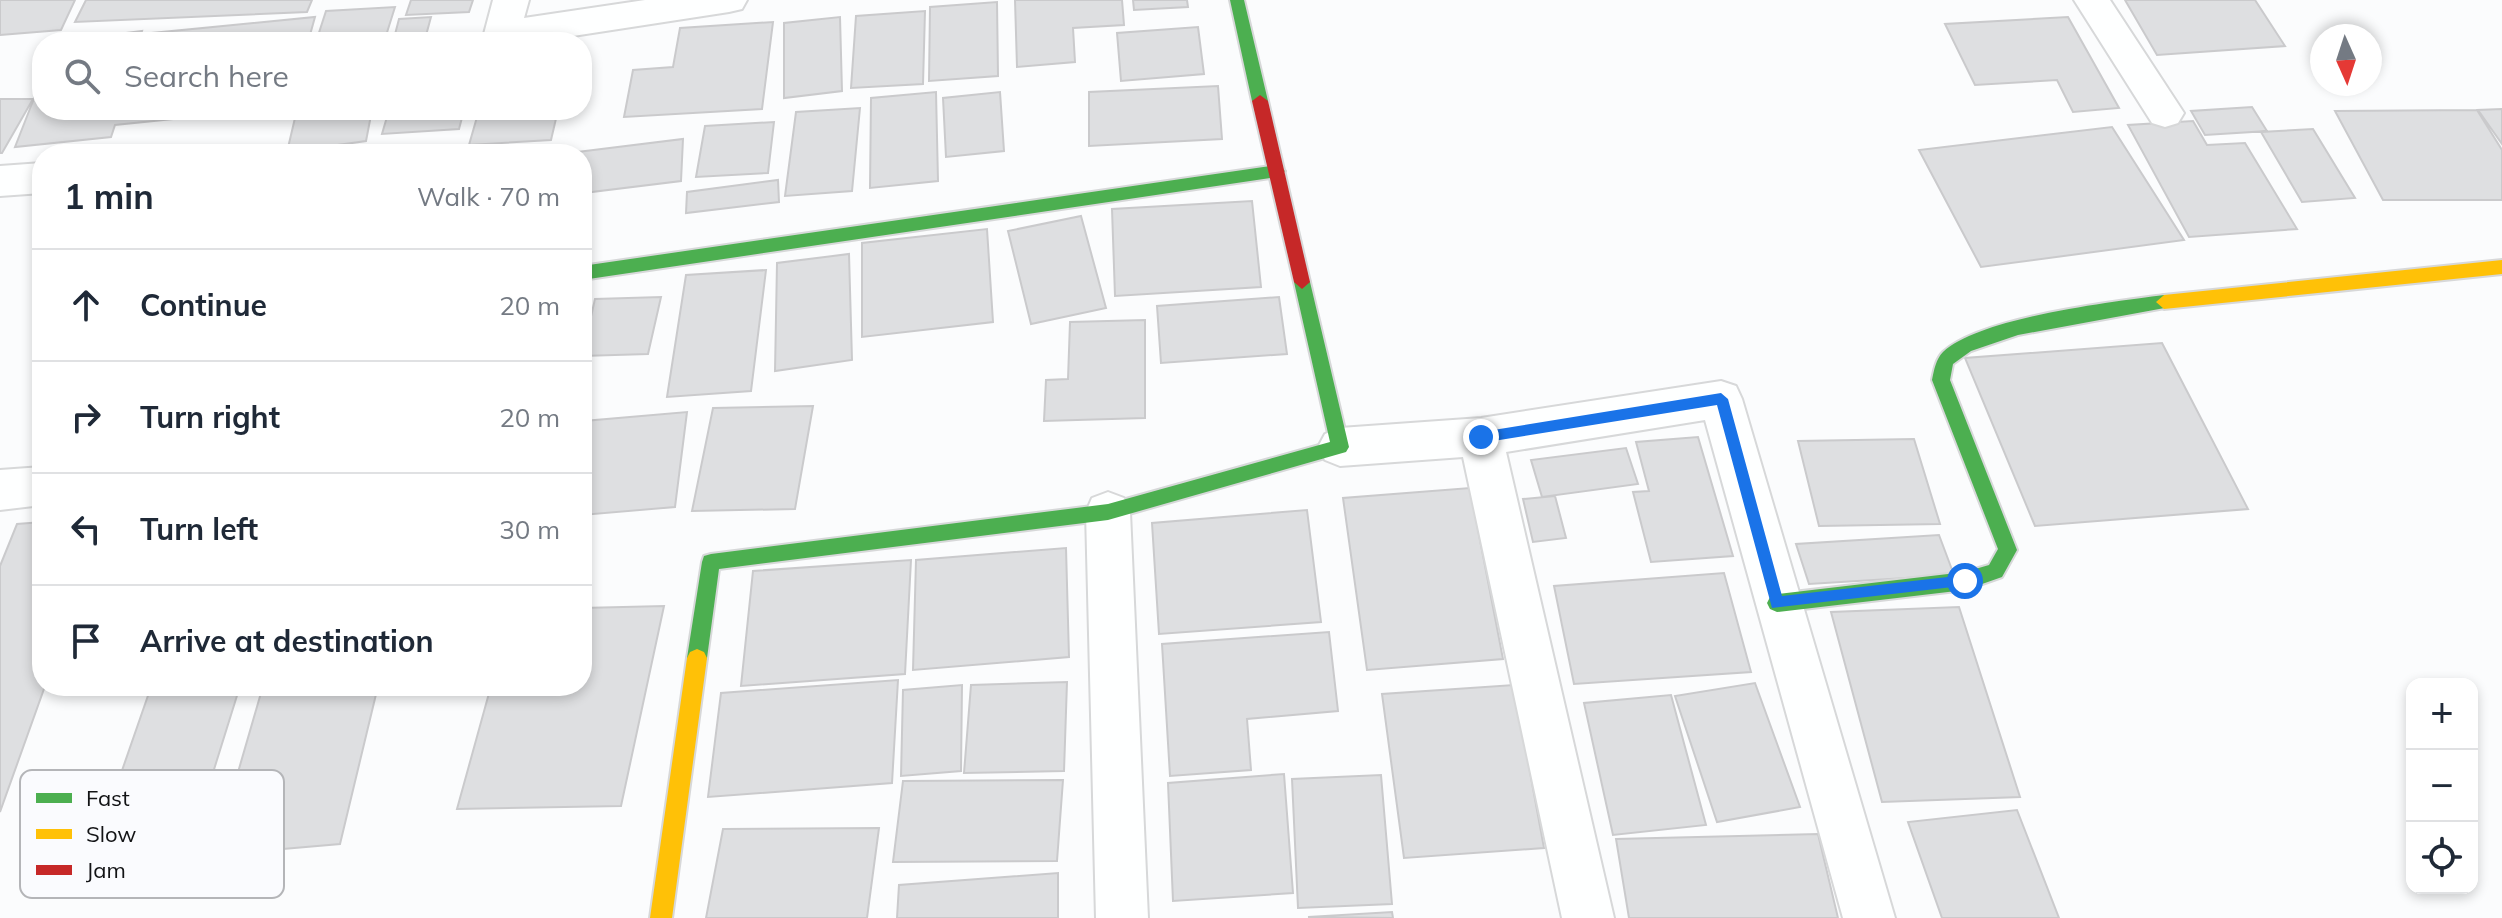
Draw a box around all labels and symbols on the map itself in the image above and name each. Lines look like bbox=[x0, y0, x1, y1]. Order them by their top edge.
north arrow bbox=[2310, 24, 2382, 96]
route end bbox=[1463, 419, 1499, 455]
route start bbox=[1947, 563, 1983, 599]
legend bbox=[20, 770, 284, 898]
text: Fast bbox=[86, 784, 130, 812]
text: Slow bbox=[86, 820, 136, 848]
text: Jam bbox=[86, 856, 126, 884]

